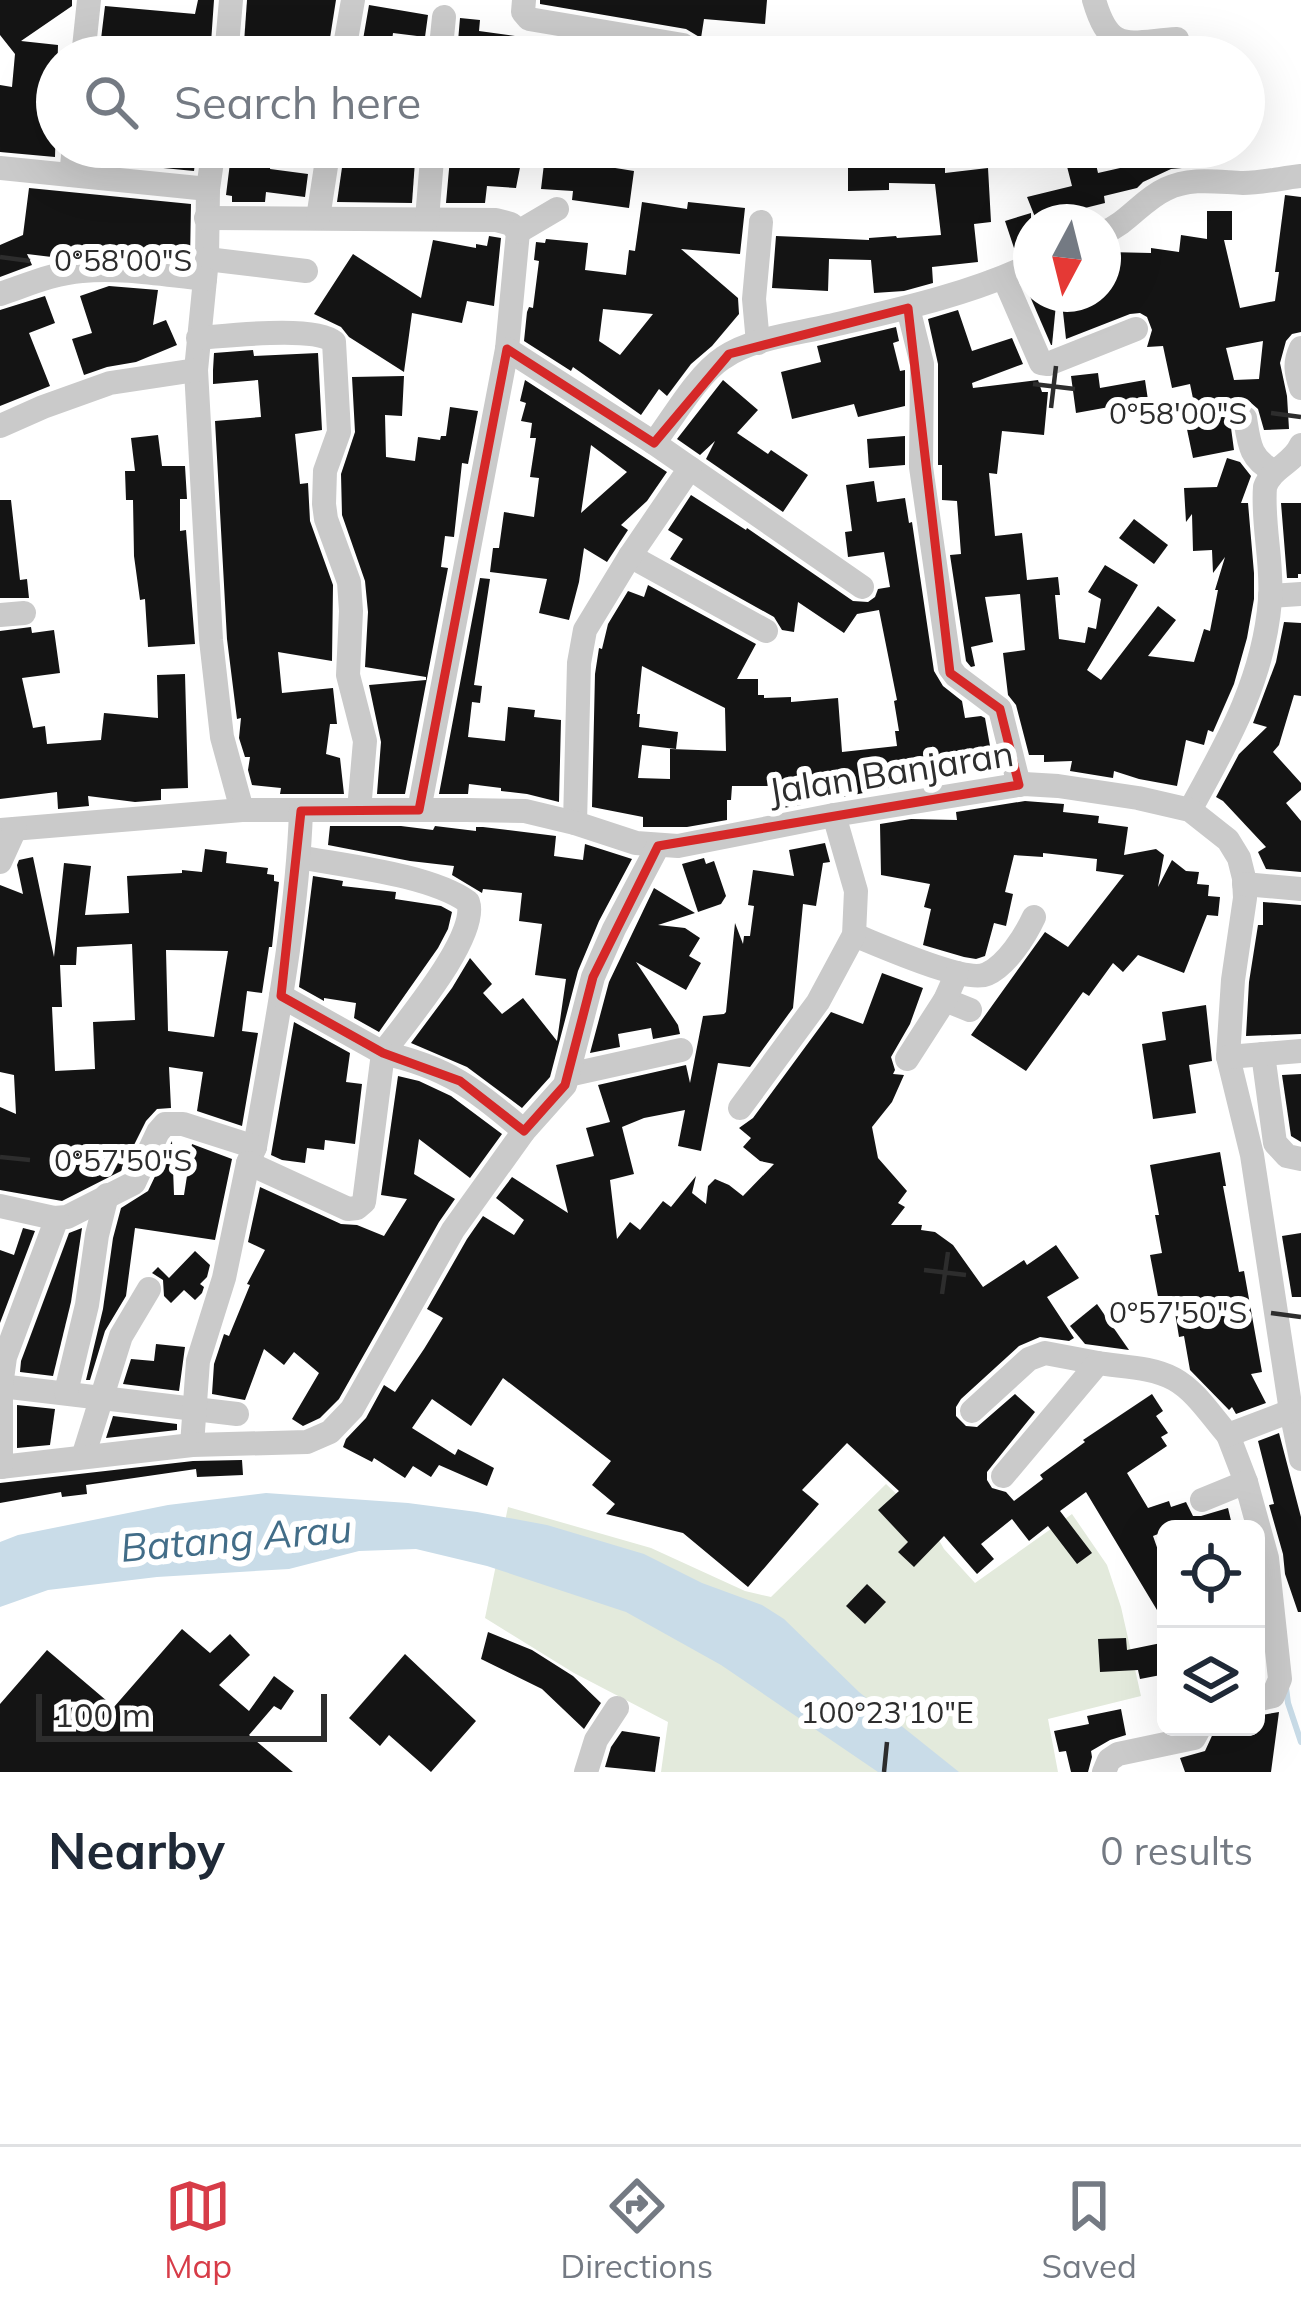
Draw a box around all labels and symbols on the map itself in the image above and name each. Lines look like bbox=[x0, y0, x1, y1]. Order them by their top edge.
north arrow bbox=[1013, 204, 1121, 312]
text: 0°58'00"S bbox=[54, 241, 192, 279]
text: 0°58'00"S bbox=[1109, 394, 1247, 432]
street label: Jalan Banjaran bbox=[765, 730, 1016, 813]
text: 0°57'50"S bbox=[54, 1141, 192, 1179]
text: 0°57'50"S bbox=[1109, 1293, 1247, 1331]
water label: Batang Arau bbox=[118, 1503, 354, 1572]
scale bar bbox=[36, 1688, 327, 1741]
text: 100°23'10"E bbox=[800, 1693, 974, 1731]

